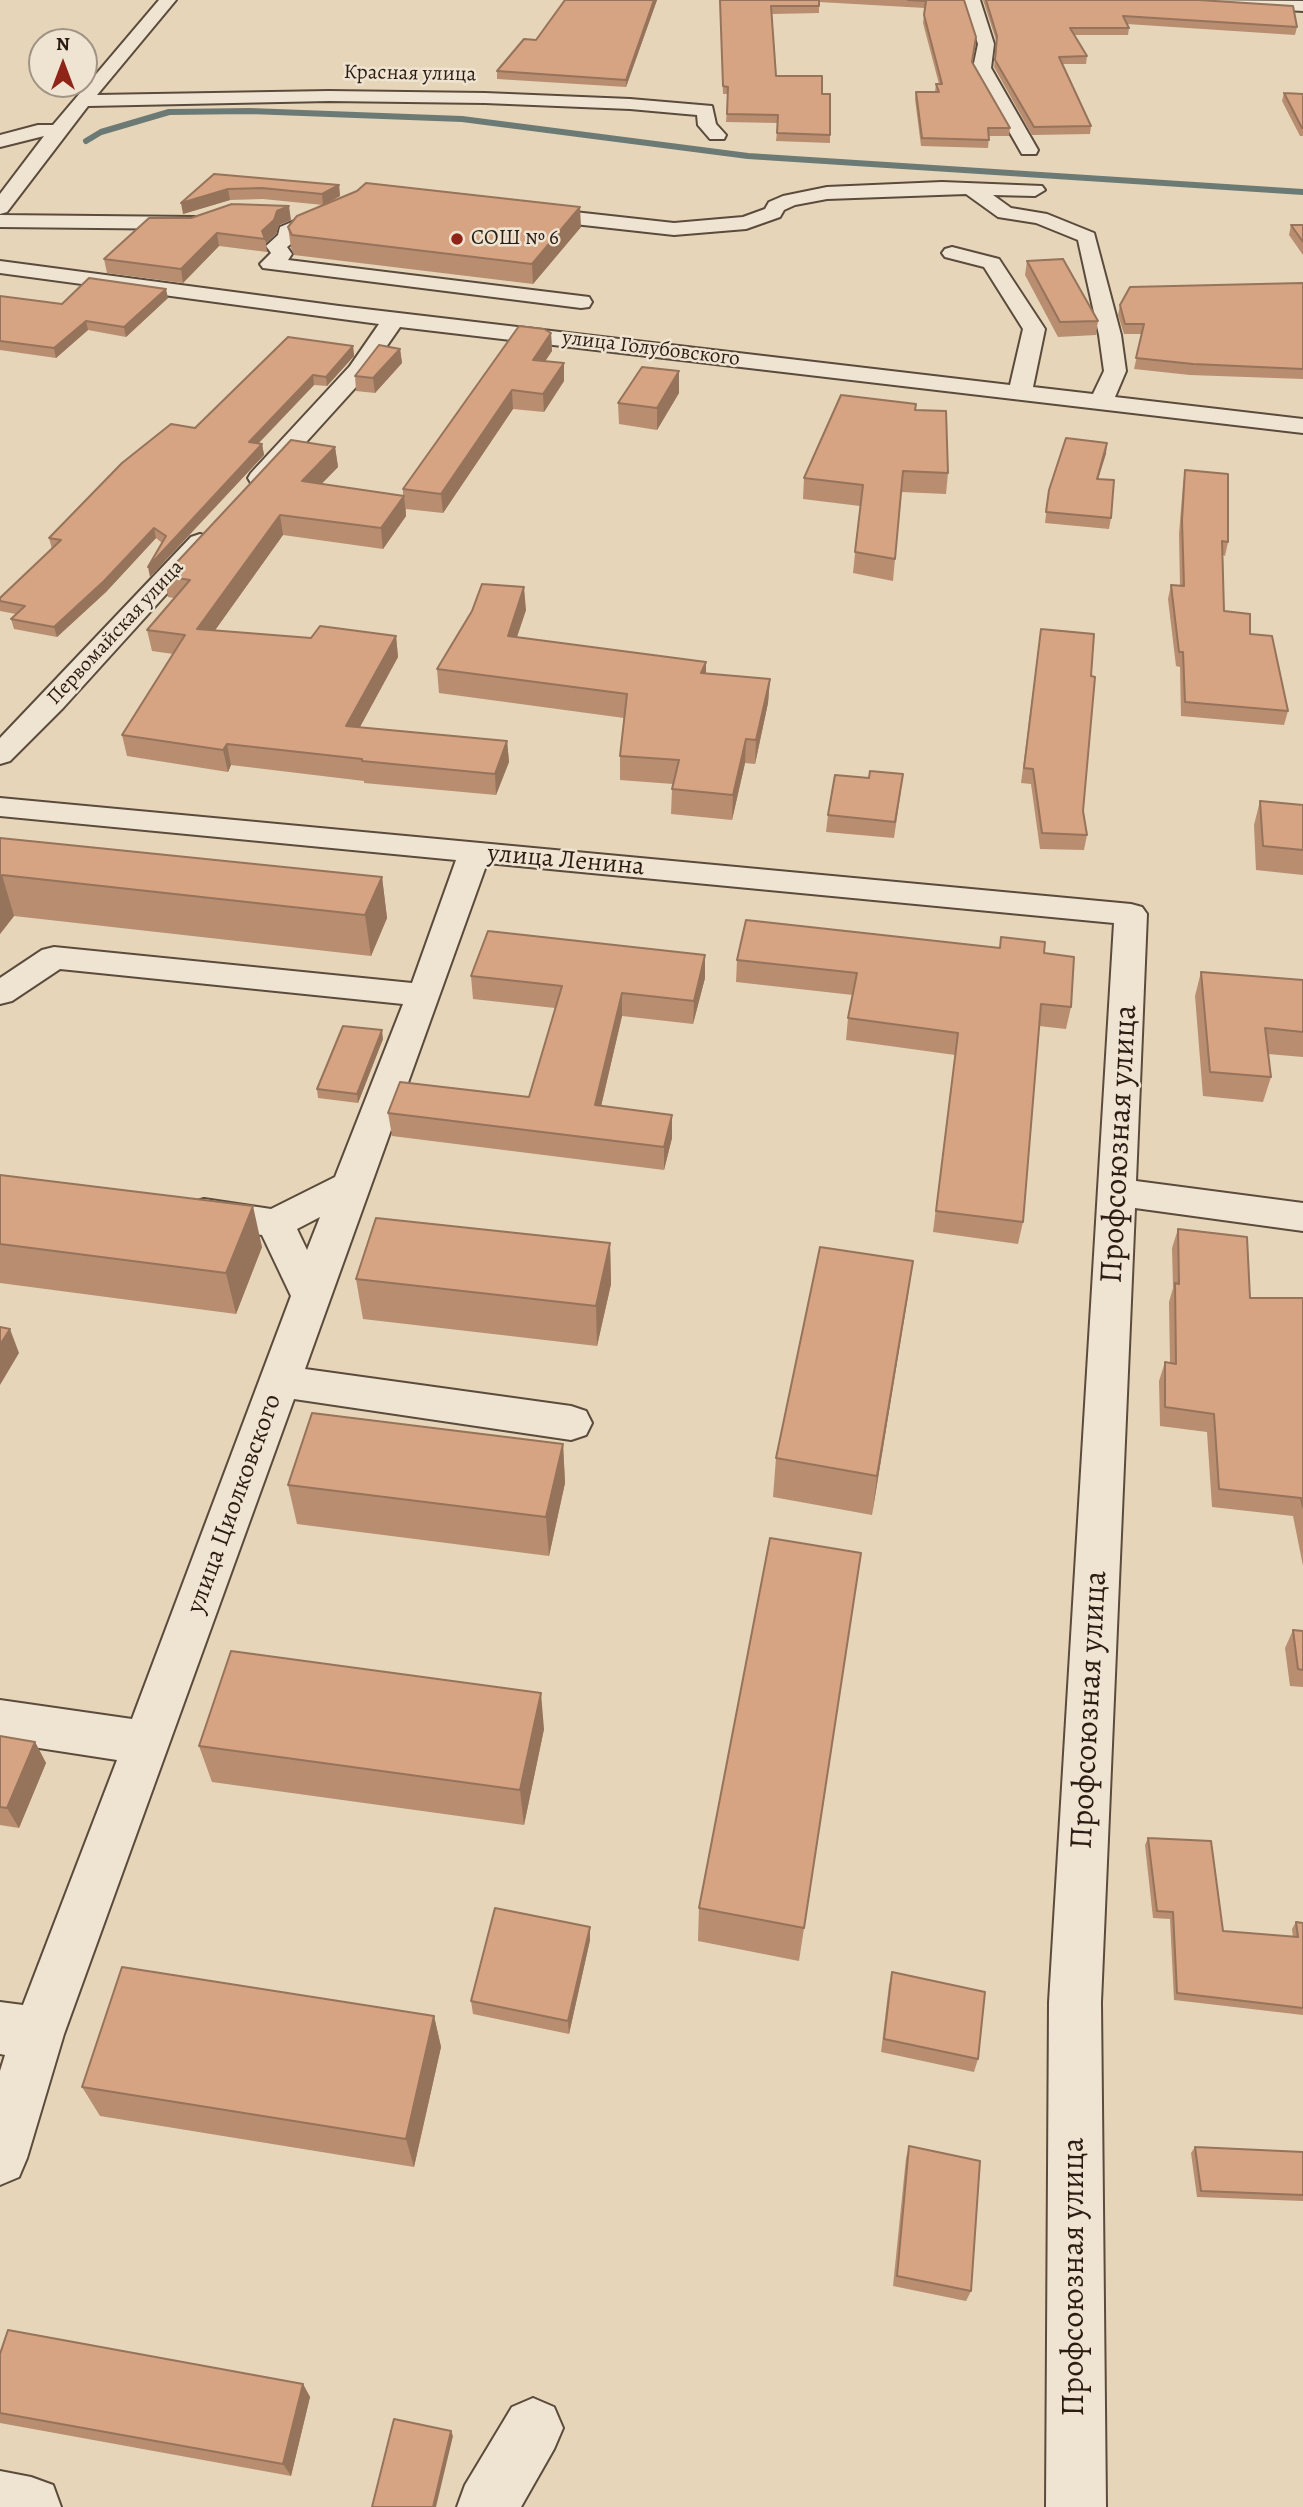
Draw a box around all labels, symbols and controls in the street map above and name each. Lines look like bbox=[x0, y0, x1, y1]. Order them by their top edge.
north arrow bbox=[28, 28, 98, 98]
text: N bbox=[56, 31, 70, 57]
street label: Красная улица bbox=[343, 60, 477, 88]
place label: СОШ № 6 bbox=[471, 226, 559, 252]
marker: СОШ № 6 bbox=[449, 231, 465, 247]
street label: улица Голубовского bbox=[561, 326, 741, 372]
street label: Первомайская улица bbox=[42, 555, 190, 711]
street label: улица Ленина bbox=[486, 839, 646, 883]
street label: Профсоюзная улица bbox=[1094, 1004, 1146, 1284]
street label: улица Циолковского bbox=[181, 1390, 289, 1618]
street label: Профсоюзная улица bbox=[1064, 1570, 1116, 1850]
street label: Профсоюзная улица bbox=[1056, 2138, 1094, 2416]

